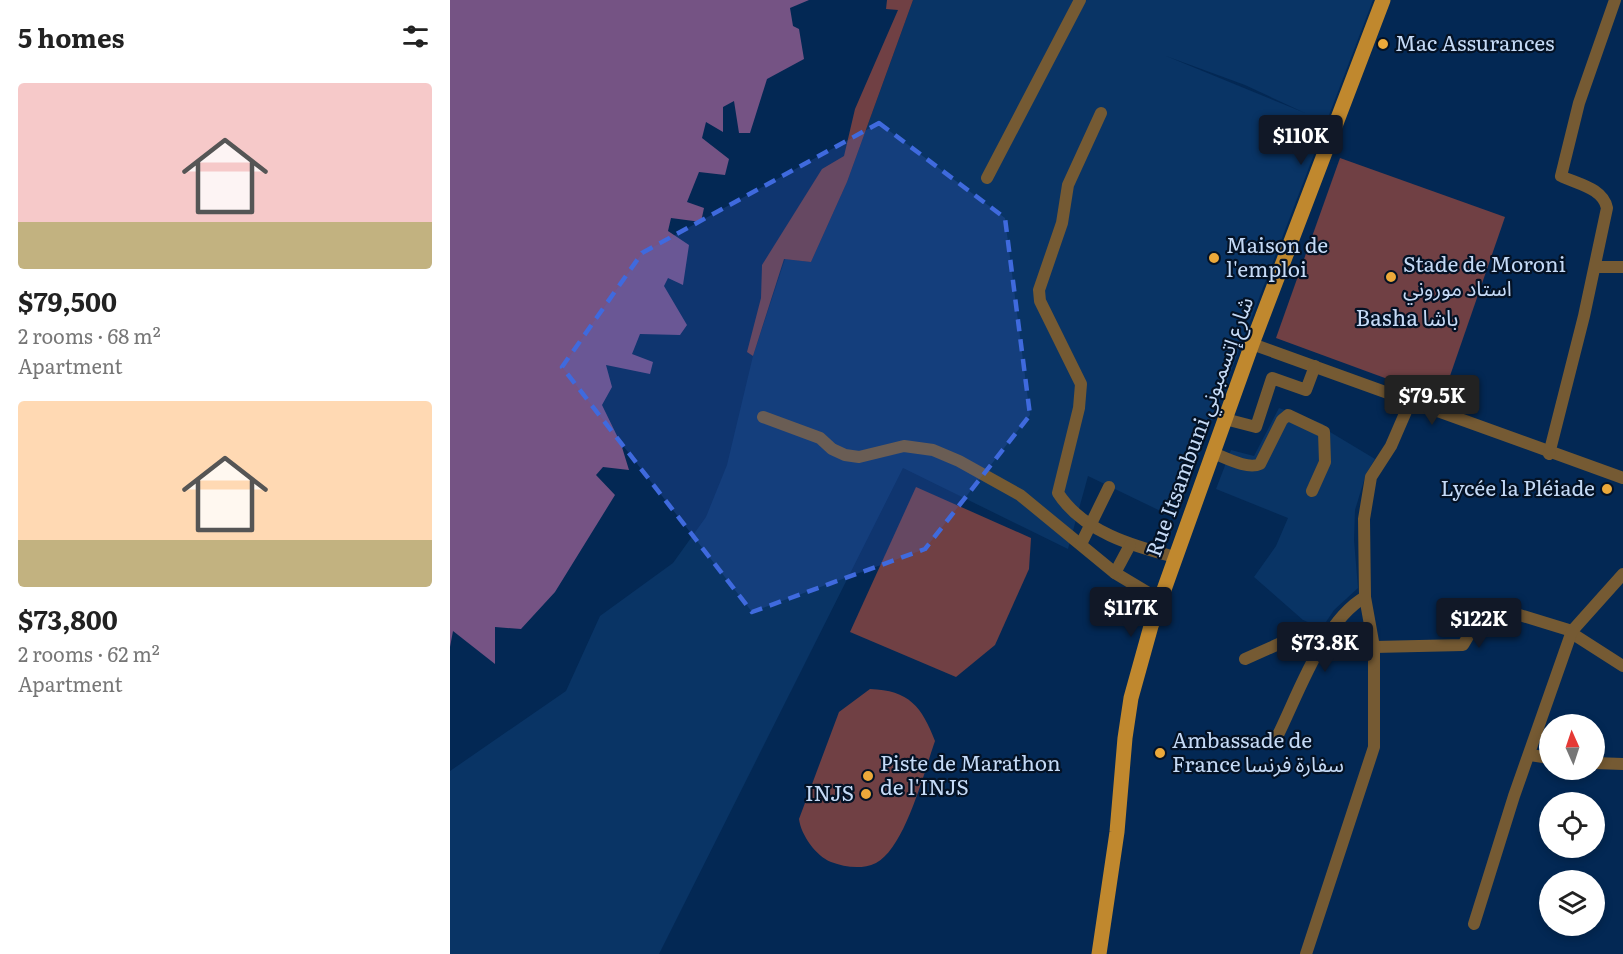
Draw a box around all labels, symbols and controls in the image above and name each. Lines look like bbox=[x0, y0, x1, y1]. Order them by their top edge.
text: 5 homes bbox=[18, 17, 124, 56]
icon: filters bbox=[399, 20, 432, 53]
place label: Mac Assurances bbox=[1395, 26, 1554, 57]
marker: Mac Assurances bbox=[1376, 37, 1390, 51]
pin: $110K bbox=[1259, 115, 1343, 166]
text: $110K bbox=[1273, 119, 1329, 149]
icon: home bbox=[171, 122, 279, 230]
place label: Maison de l'emploi bbox=[1226, 228, 1328, 283]
place label: Stade de Moroni استاد موروني bbox=[1403, 247, 1566, 305]
marker: Maison de l'emploi bbox=[1207, 251, 1221, 265]
marker: Stade de Moroni استاد موروني bbox=[1384, 270, 1398, 284]
text: $79,500 bbox=[18, 281, 117, 320]
street label: Rue Itsambuni شارع إتسمبوني bbox=[1136, 292, 1262, 562]
district label: Basha باشا bbox=[1356, 300, 1458, 333]
text: 2 rooms · 68 m² bbox=[18, 320, 161, 350]
text: Apartment bbox=[18, 350, 123, 380]
pin: $79.5K bbox=[1383, 375, 1481, 426]
text: $79.5K bbox=[1398, 379, 1466, 409]
icon: home bbox=[171, 440, 279, 548]
place label: Lycée la Pléiade bbox=[1440, 471, 1595, 502]
marker: Lycée la Pléiade bbox=[1600, 482, 1614, 496]
pin: $117K bbox=[1089, 587, 1173, 638]
text: $117K bbox=[1104, 591, 1158, 621]
pin: $122K bbox=[1437, 598, 1521, 649]
text: $73,800 bbox=[18, 599, 118, 638]
text: $122K bbox=[1450, 602, 1508, 632]
pin: $73.8K bbox=[1276, 622, 1374, 673]
text: $73.8K bbox=[1291, 626, 1359, 656]
text: 2 rooms · 62 m² bbox=[18, 638, 160, 668]
text: Apartment bbox=[18, 668, 123, 698]
north arrow bbox=[1539, 714, 1605, 780]
map controls bbox=[1539, 714, 1605, 936]
place label: Ambassade de France سفارة فرنسا bbox=[1172, 723, 1344, 778]
place label: Piste de Marathon de l'INJS bbox=[880, 746, 1061, 801]
marker: Ambassade de France سفارة فرنسا bbox=[1153, 746, 1167, 760]
marker: Piste de Marathon de l'INJS bbox=[861, 769, 875, 783]
place label: INJS bbox=[805, 776, 854, 807]
marker: INJS bbox=[859, 787, 873, 801]
button: locate bbox=[1539, 792, 1605, 858]
button: layers bbox=[1539, 870, 1605, 936]

